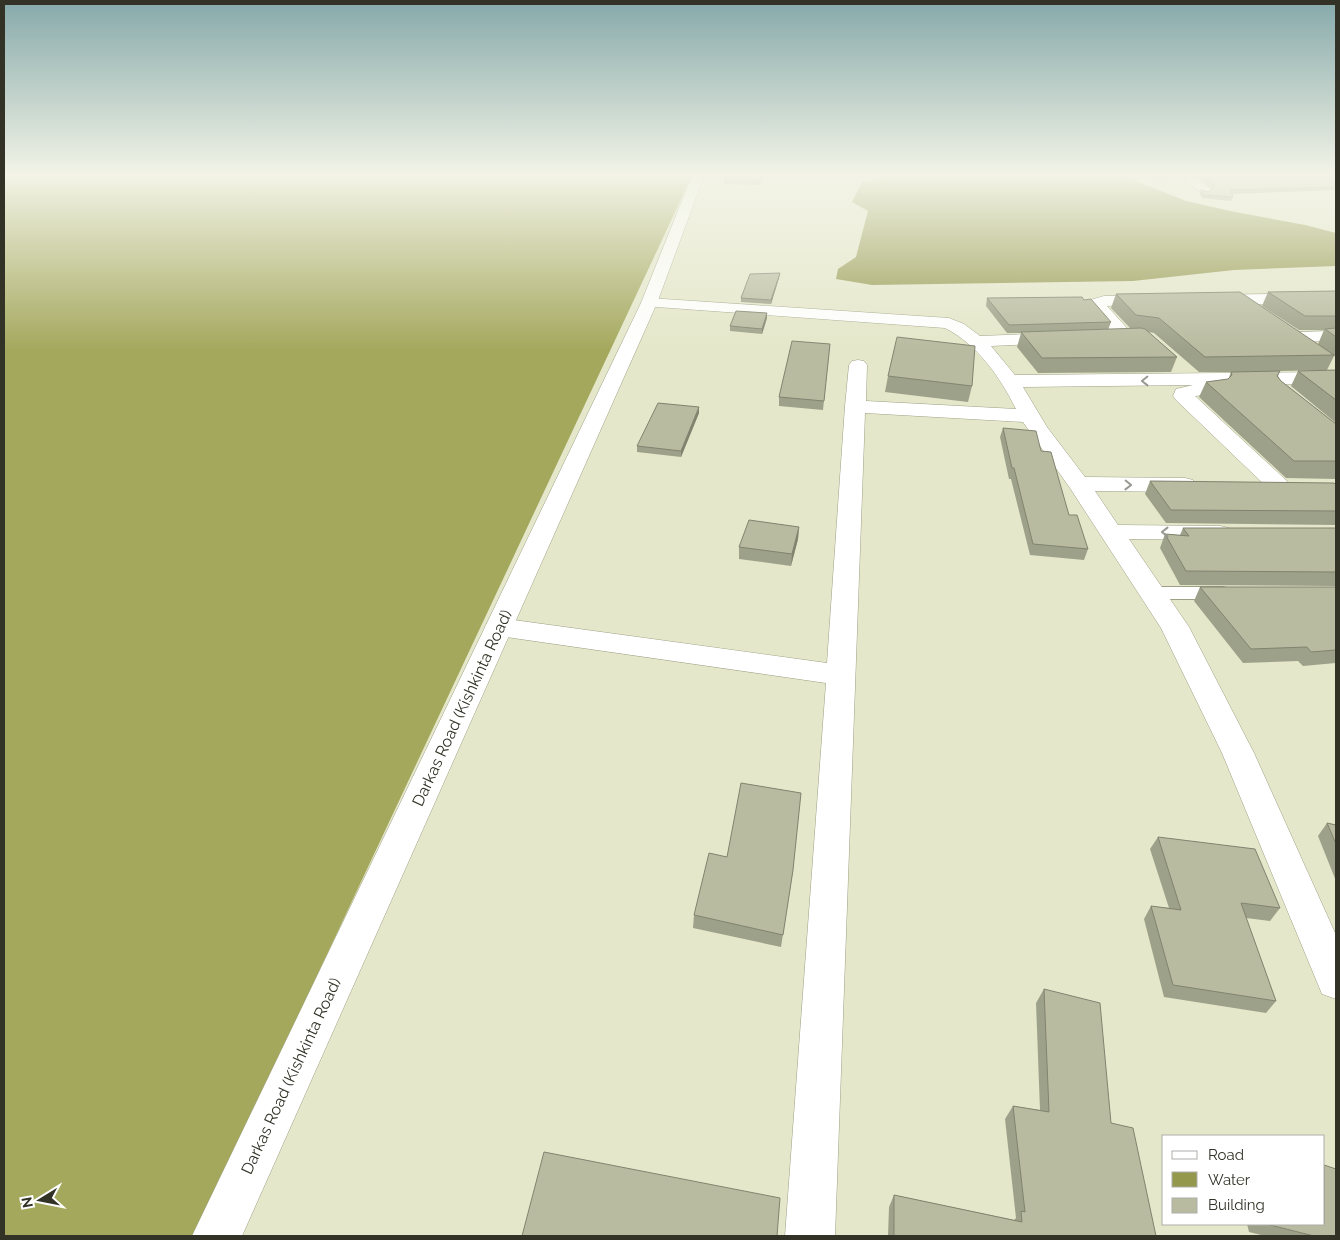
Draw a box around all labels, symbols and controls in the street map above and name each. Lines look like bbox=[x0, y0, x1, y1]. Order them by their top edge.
one-way arrow bbox=[1141, 375, 1149, 386]
one-way arrow bbox=[1124, 479, 1132, 490]
one-way arrow bbox=[1161, 527, 1168, 537]
street label: Darkas Road (Kishkinta Road) bbox=[408, 607, 516, 809]
street label: Darkas Road (Kishkinta Road) bbox=[237, 975, 345, 1177]
legend bbox=[1162, 1135, 1325, 1225]
text: Road bbox=[1208, 1146, 1244, 1164]
text: Water bbox=[1208, 1171, 1251, 1189]
north arrow bbox=[15, 1175, 65, 1225]
text: N bbox=[18, 1196, 36, 1209]
text: Building bbox=[1208, 1196, 1265, 1214]

